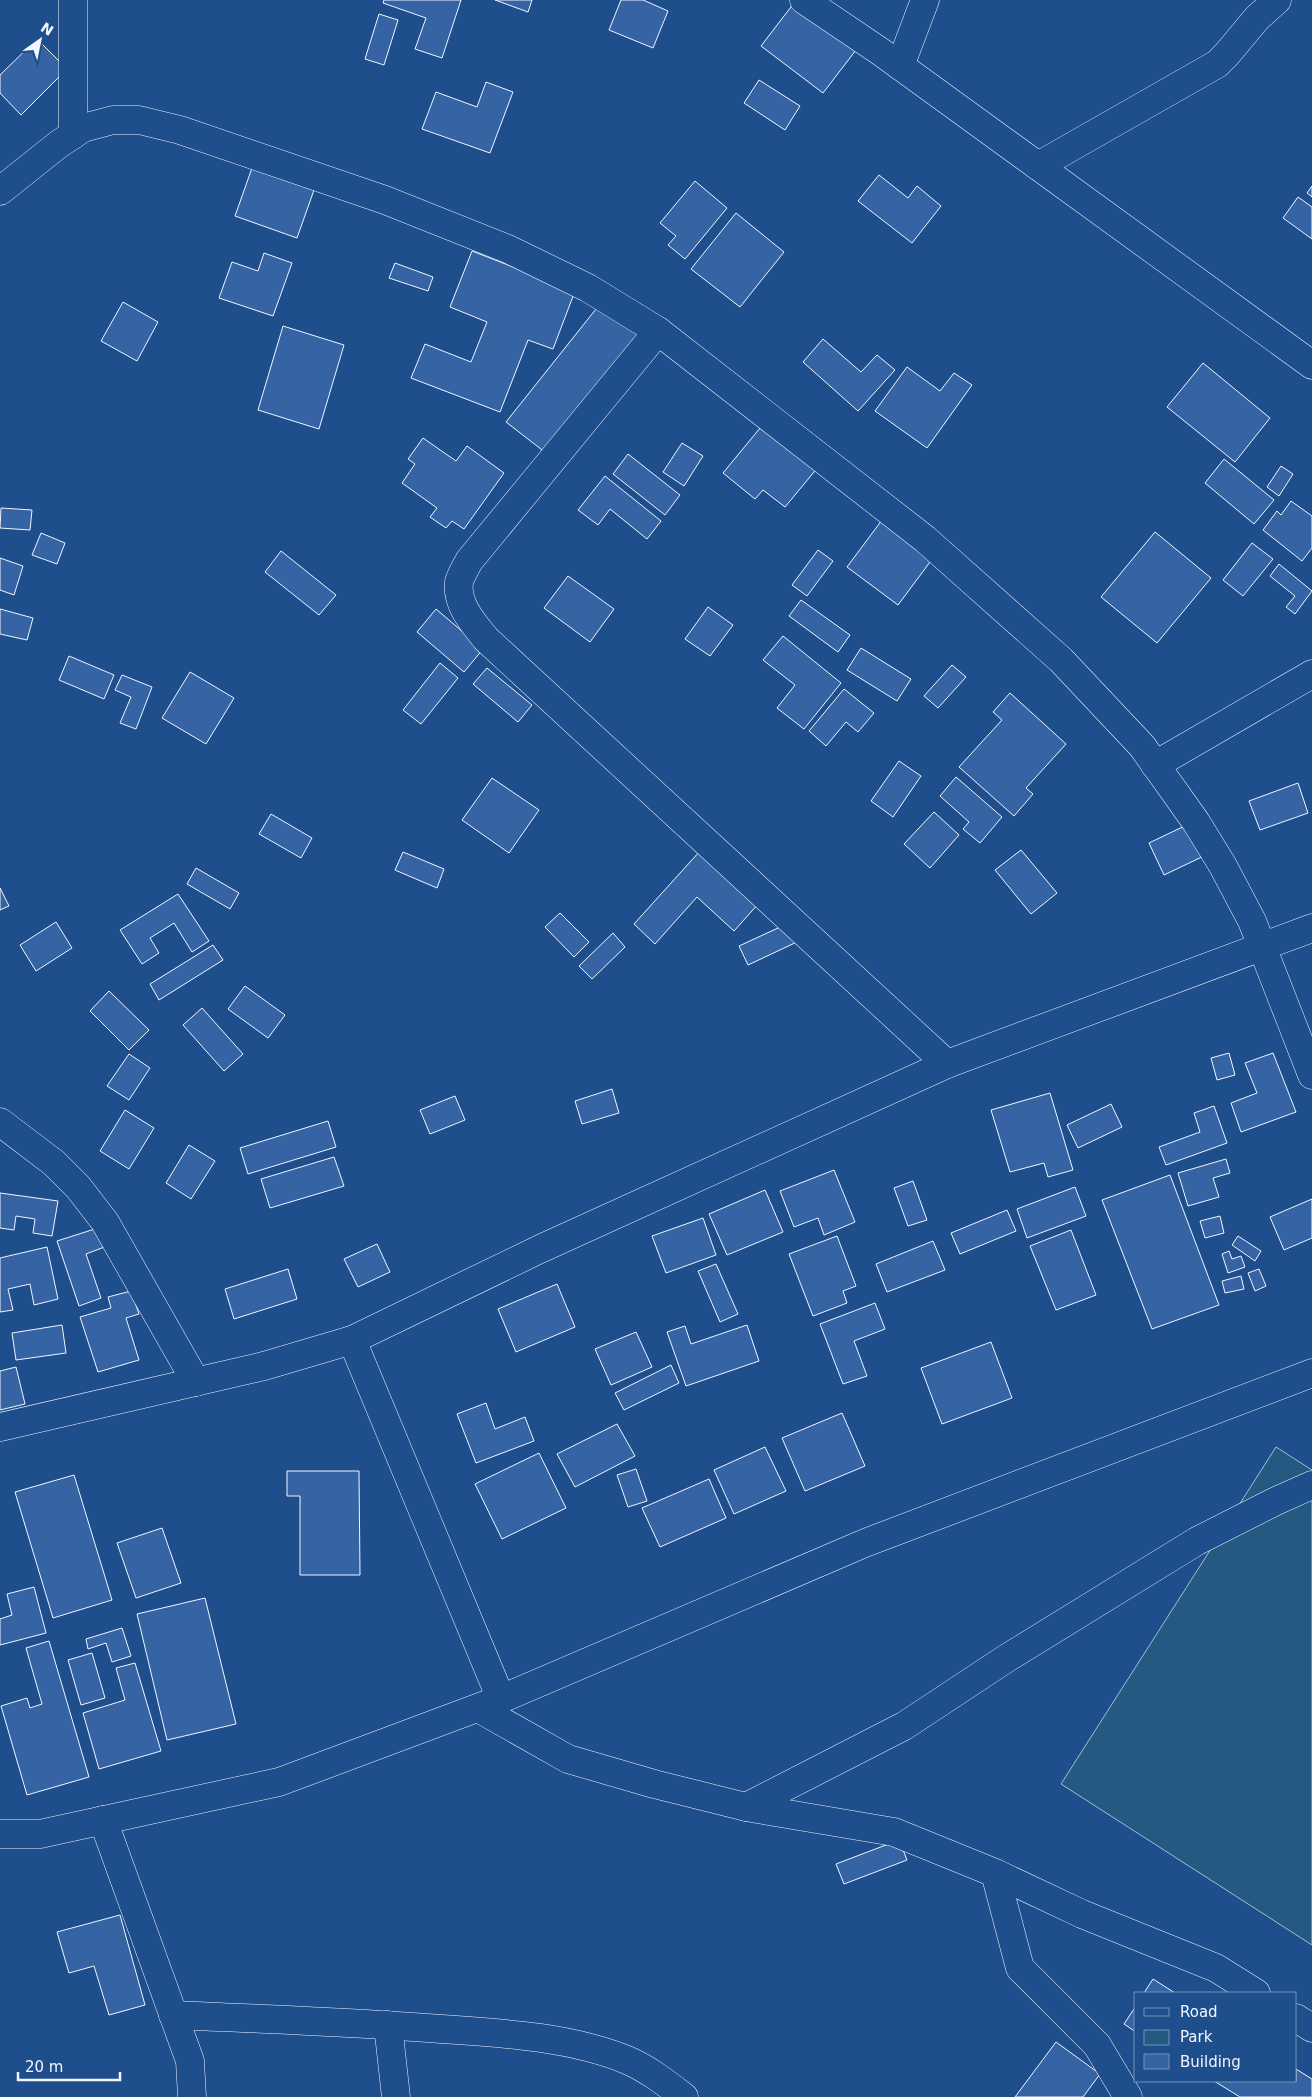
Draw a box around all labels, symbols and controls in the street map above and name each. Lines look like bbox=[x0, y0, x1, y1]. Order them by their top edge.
north arrow bbox=[15, 15, 65, 65]
text: N bbox=[38, 19, 56, 39]
legend bbox=[1134, 1992, 1297, 2082]
text: Road bbox=[1180, 2003, 1218, 2021]
text: Park bbox=[1180, 2028, 1213, 2046]
scale bar bbox=[18, 2050, 120, 2082]
text: Building bbox=[1180, 2053, 1241, 2071]
text: 20 m bbox=[25, 2058, 63, 2076]

